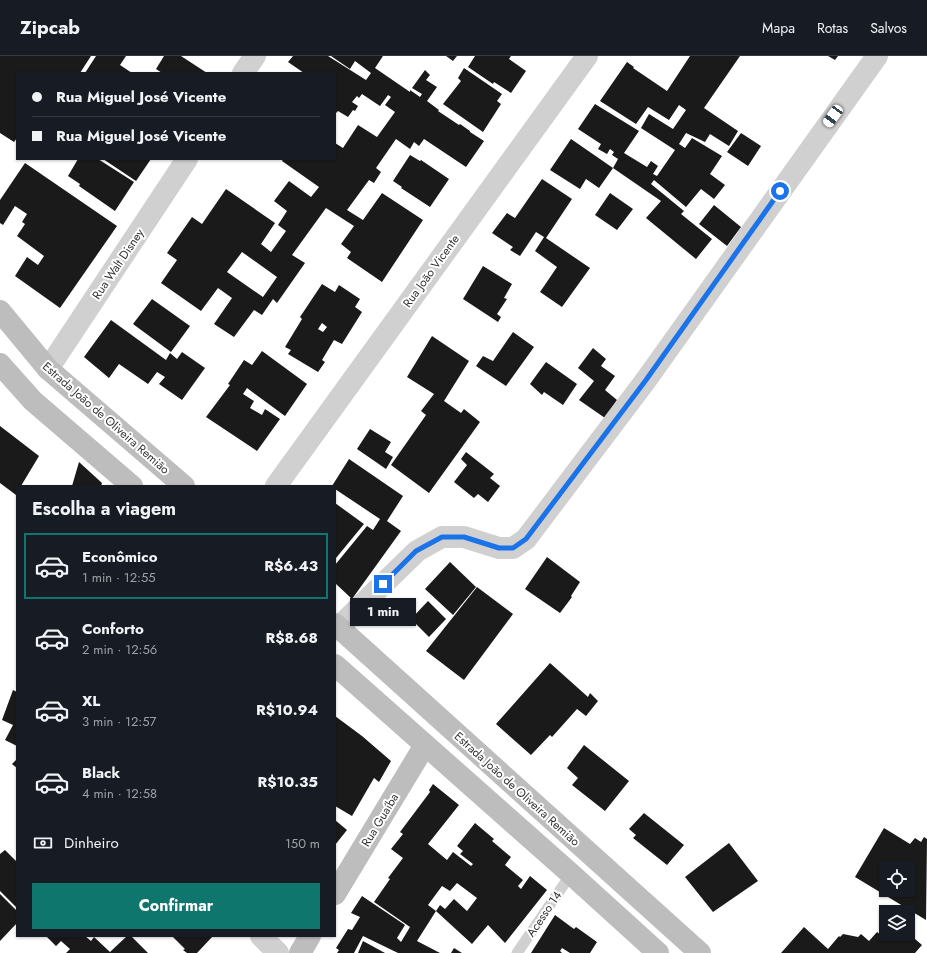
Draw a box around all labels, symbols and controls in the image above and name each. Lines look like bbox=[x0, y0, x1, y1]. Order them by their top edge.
text: Zipcab bbox=[20, 14, 80, 41]
text: Mapa bbox=[762, 18, 795, 38]
text: Rotas bbox=[817, 18, 848, 38]
text: Salvos bbox=[870, 18, 907, 38]
text: Rua Miguel José Vicente bbox=[56, 86, 226, 108]
car bbox=[821, 103, 845, 129]
text: Rua Miguel José Vicente bbox=[56, 125, 226, 147]
route start bbox=[771, 182, 789, 200]
street label: Rua Walt Disney bbox=[88, 224, 149, 303]
street label: Rua João Vicente bbox=[398, 231, 464, 311]
street label: Estrada João de Oliveira Remião bbox=[38, 358, 174, 479]
text: Escolha a viagem bbox=[32, 496, 176, 522]
text: Econômico bbox=[82, 546, 157, 568]
icon: car bbox=[34, 548, 70, 584]
text: R$6.43 bbox=[264, 555, 318, 577]
text: 1 min · 12:55 bbox=[82, 568, 156, 587]
route end bbox=[374, 575, 392, 593]
callout: 1 min bbox=[350, 598, 416, 626]
text: 1 min bbox=[367, 602, 399, 621]
text: Conforto bbox=[82, 618, 144, 640]
icon: car bbox=[34, 620, 70, 656]
text: R$8.68 bbox=[266, 627, 318, 649]
text: 2 min · 12:56 bbox=[82, 640, 157, 659]
text: XL bbox=[82, 690, 100, 712]
icon: car bbox=[34, 692, 70, 728]
text: R$10.94 bbox=[256, 699, 318, 721]
text: 3 min · 12:57 bbox=[82, 712, 156, 731]
street label: Estrada João de Oliveira Remião bbox=[450, 728, 584, 851]
text: Black bbox=[82, 762, 120, 784]
icon: car bbox=[34, 764, 70, 800]
text: R$10.35 bbox=[258, 771, 318, 793]
text: 4 min · 12:58 bbox=[82, 784, 157, 803]
street label: Rua Guaíba bbox=[357, 790, 403, 850]
icon: cash bbox=[32, 832, 54, 854]
text: Dinheiro bbox=[64, 832, 119, 854]
text: 150 m bbox=[285, 834, 320, 853]
map controls bbox=[879, 861, 915, 941]
button: locate bbox=[879, 861, 915, 897]
button: Confirmar bbox=[32, 883, 320, 929]
street label: Acesso 14 bbox=[522, 887, 566, 941]
button: layers bbox=[879, 905, 915, 941]

